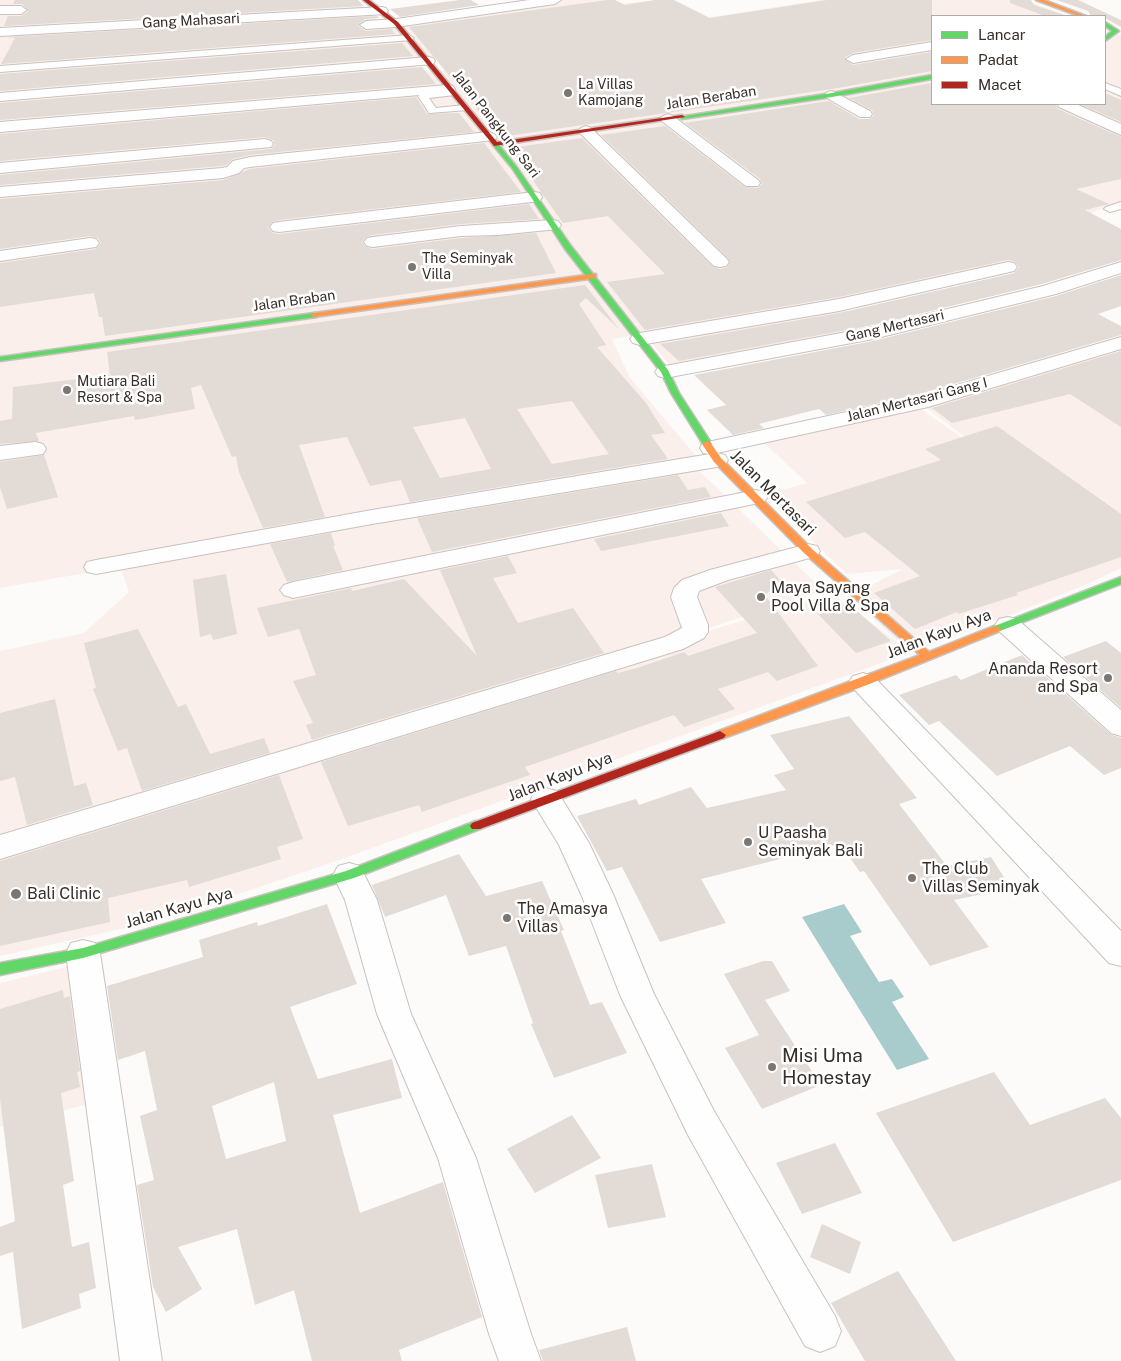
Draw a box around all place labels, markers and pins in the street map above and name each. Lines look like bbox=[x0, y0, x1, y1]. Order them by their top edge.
place label: La Villas Kamojang bbox=[578, 77, 643, 110]
marker: La Villas Kamojang bbox=[562, 87, 574, 99]
place label: The Seminyak Villa bbox=[422, 251, 513, 284]
marker: The Seminyak Villa bbox=[406, 261, 418, 273]
place label: Mutiara Bali Resort & Spa bbox=[77, 374, 162, 407]
marker: Mutiara Bali Resort & Spa bbox=[61, 384, 73, 396]
place label: Maya Sayang Pool Villa & Spa bbox=[771, 578, 889, 616]
marker: Maya Sayang Pool Villa & Spa bbox=[755, 591, 767, 603]
place label: Ananda Resort and Spa bbox=[988, 659, 1098, 697]
marker: Ananda Resort and Spa bbox=[1102, 672, 1114, 684]
place label: U Paasha Seminyak Bali bbox=[758, 823, 863, 861]
marker: U Paasha Seminyak Bali bbox=[742, 836, 754, 848]
place label: The Club Villas Seminyak bbox=[922, 859, 1040, 897]
marker: The Club Villas Seminyak bbox=[906, 872, 918, 884]
place label: Bali Clinic bbox=[27, 884, 101, 904]
marker: Bali Clinic bbox=[9, 887, 23, 901]
place label: The Amasya Villas bbox=[517, 899, 608, 937]
marker: The Amasya Villas bbox=[501, 912, 513, 924]
place label: Misi Uma Homestay bbox=[782, 1045, 871, 1089]
marker: Misi Uma Homestay bbox=[766, 1061, 778, 1073]

